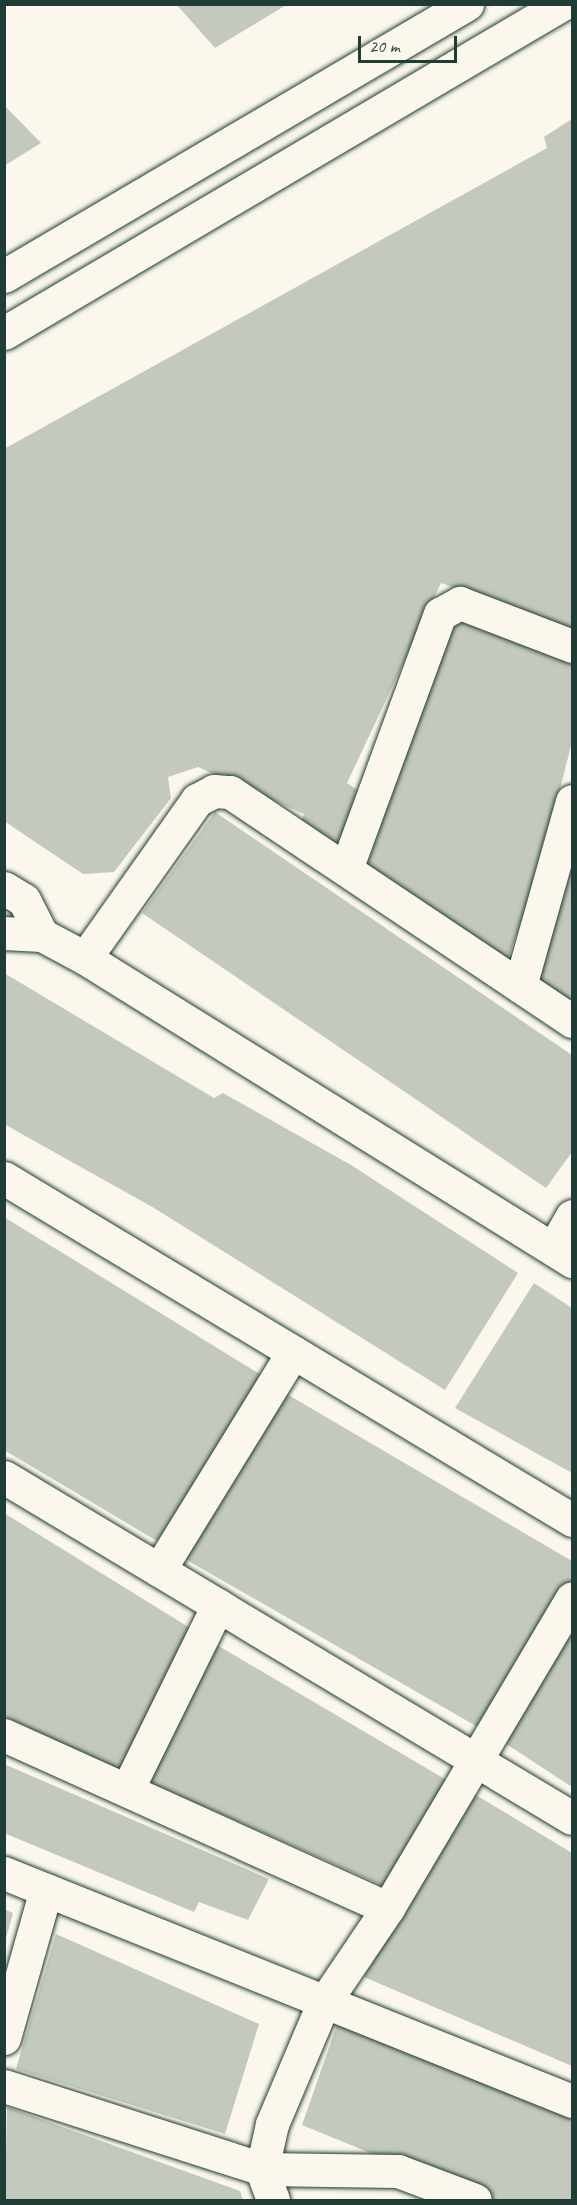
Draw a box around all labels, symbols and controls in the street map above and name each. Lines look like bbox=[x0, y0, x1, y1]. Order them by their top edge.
scale bar bbox=[361, 24, 460, 62]
text: 20 m bbox=[369, 35, 400, 57]

